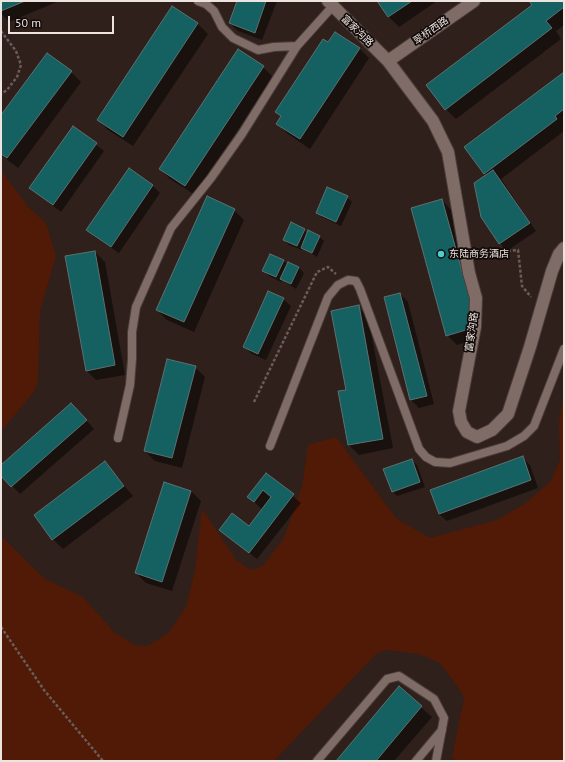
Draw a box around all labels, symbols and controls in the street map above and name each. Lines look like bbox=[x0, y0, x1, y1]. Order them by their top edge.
scale bar bbox=[10, 8, 116, 34]
street label: 富家沟路 bbox=[338, 13, 376, 49]
text: 50 m bbox=[15, 15, 41, 30]
street label: 翠桥西路 bbox=[411, 15, 451, 47]
place label: 东陆商务酒店 bbox=[449, 248, 509, 260]
marker: 东陆商务酒店 bbox=[436, 249, 446, 259]
street label: 富家沟路 bbox=[463, 311, 481, 353]

